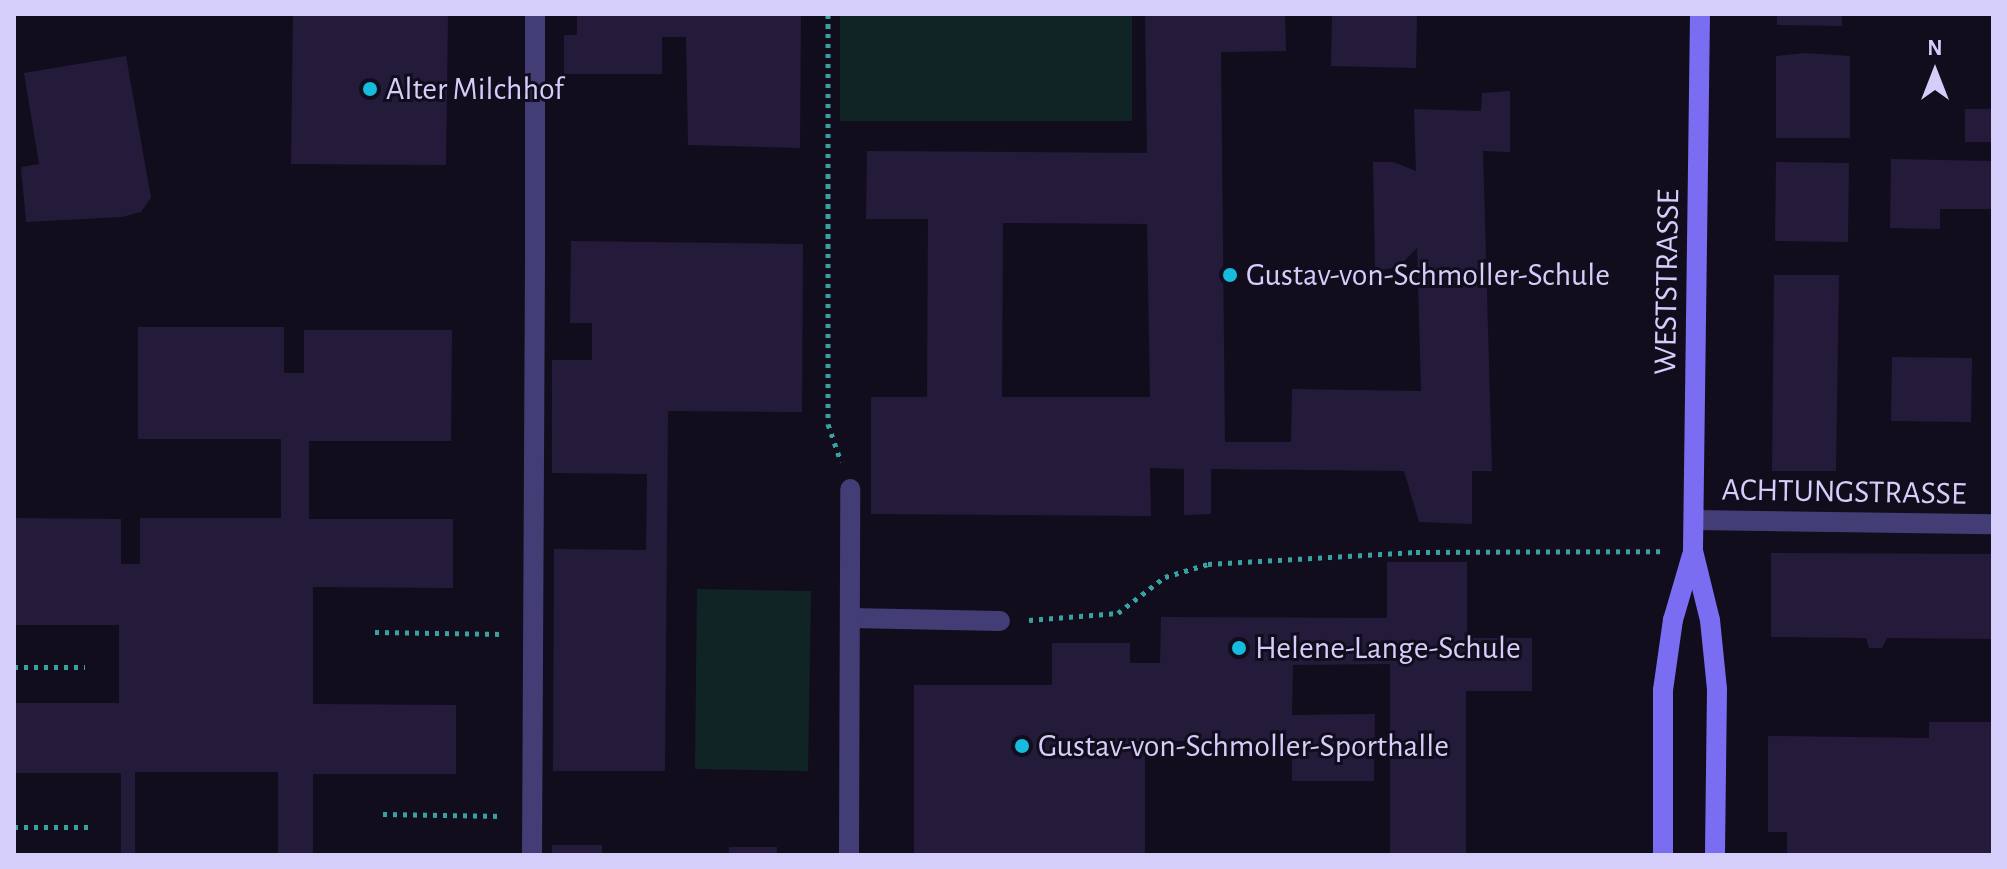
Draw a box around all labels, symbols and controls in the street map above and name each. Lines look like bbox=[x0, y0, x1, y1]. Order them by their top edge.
north arrow bbox=[1895, 32, 1975, 112]
text: N bbox=[1927, 37, 1943, 59]
place label: Alter Milchhof bbox=[386, 70, 564, 108]
marker: Alter Milchhof bbox=[361, 80, 379, 98]
street label: WESTSTRASSE bbox=[1646, 189, 1688, 375]
place label: Gustav-von-Schmoller-Schule bbox=[1246, 256, 1610, 294]
marker: Gustav-von-Schmoller-Schule bbox=[1221, 266, 1239, 284]
street label: ACHTUNGSTRASSE bbox=[1721, 471, 1967, 513]
place label: Helene-Lange-Schule bbox=[1255, 629, 1521, 667]
marker: Helene-Lange-Schule bbox=[1230, 639, 1248, 657]
place label: Gustav-von-Schmoller-Sporthalle bbox=[1038, 727, 1449, 765]
marker: Gustav-von-Schmoller-Sporthalle bbox=[1013, 737, 1031, 755]

